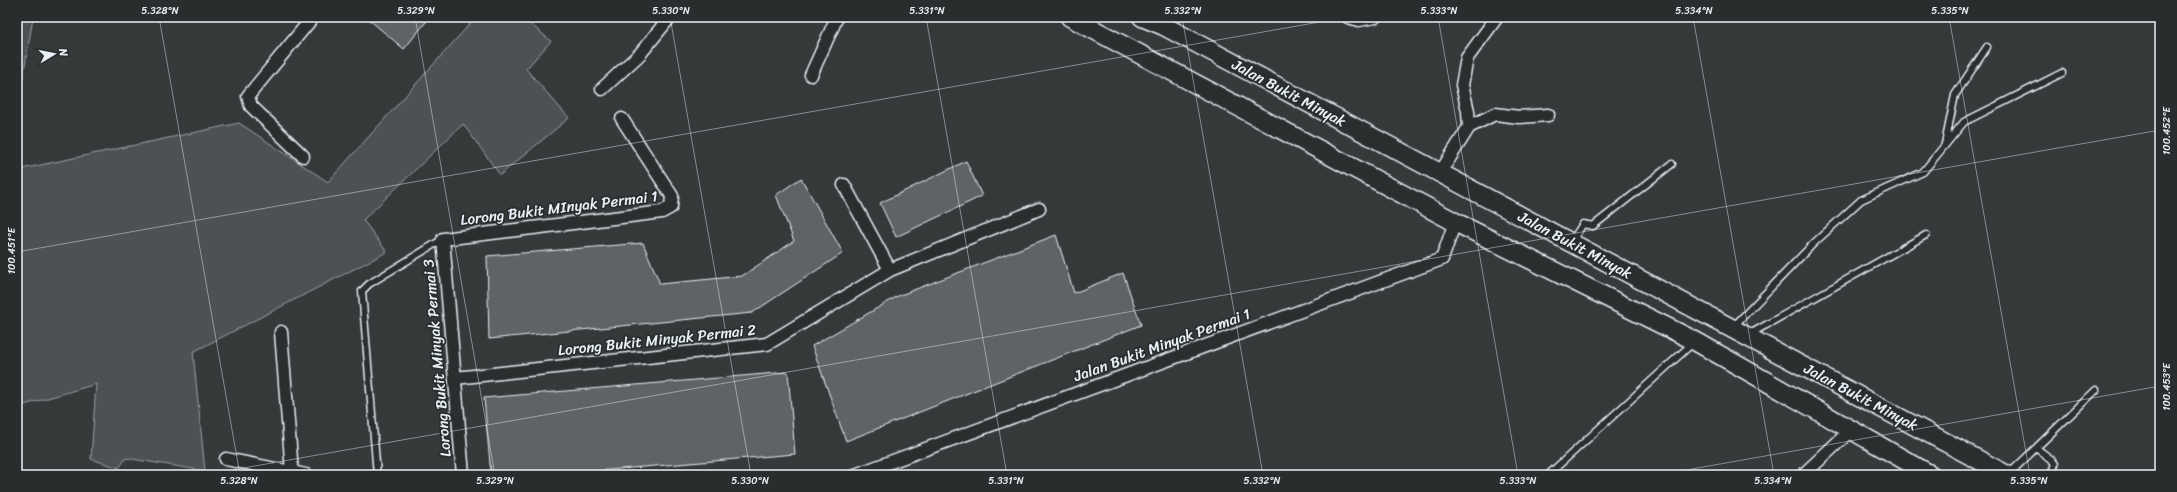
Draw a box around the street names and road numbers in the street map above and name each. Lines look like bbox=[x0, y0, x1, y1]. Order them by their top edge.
street label: Jalan Bukit Minyak bbox=[1226, 51, 1352, 135]
street label: Lorong Bukit MInyak Permai 1 bbox=[459, 183, 659, 233]
street label: Jalan Bukit Minyak bbox=[1512, 203, 1638, 287]
street label: Lorong Bukit Minyak Permai 3 bbox=[415, 258, 459, 458]
street label: Jalan Bukit Minyak Permai 1 bbox=[1069, 301, 1254, 389]
street label: Lorong Bukit Minyak Permai 2 bbox=[557, 317, 758, 363]
street label: Jalan Bukit Minyak bbox=[1798, 355, 1924, 439]

